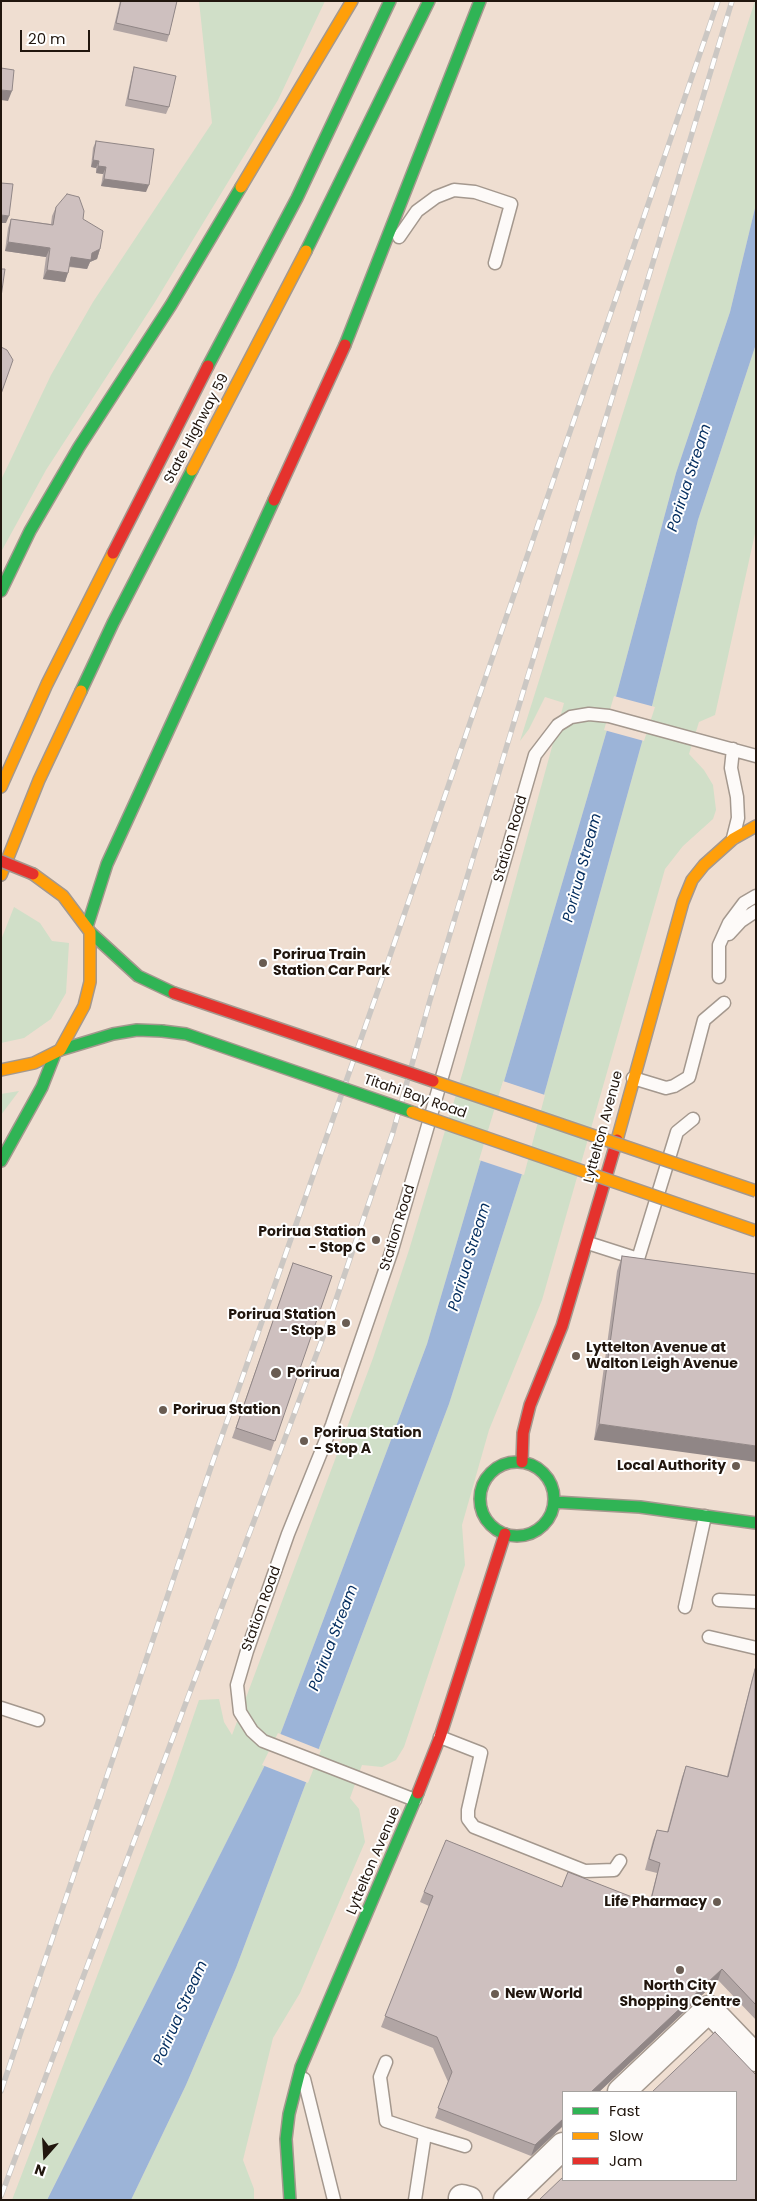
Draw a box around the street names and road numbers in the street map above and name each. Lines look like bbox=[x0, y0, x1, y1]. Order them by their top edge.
street label: State Highway 59 bbox=[161, 371, 233, 487]
street label: Station Road bbox=[491, 794, 531, 884]
street label: Lyttelton Avenue bbox=[581, 1069, 627, 1185]
street label: Titahi Bay Road bbox=[361, 1072, 469, 1122]
street label: Station Road bbox=[377, 1183, 419, 1273]
street label: Station Road bbox=[239, 1564, 285, 1654]
street label: Lyttelton Avenue bbox=[344, 1805, 404, 1917]

